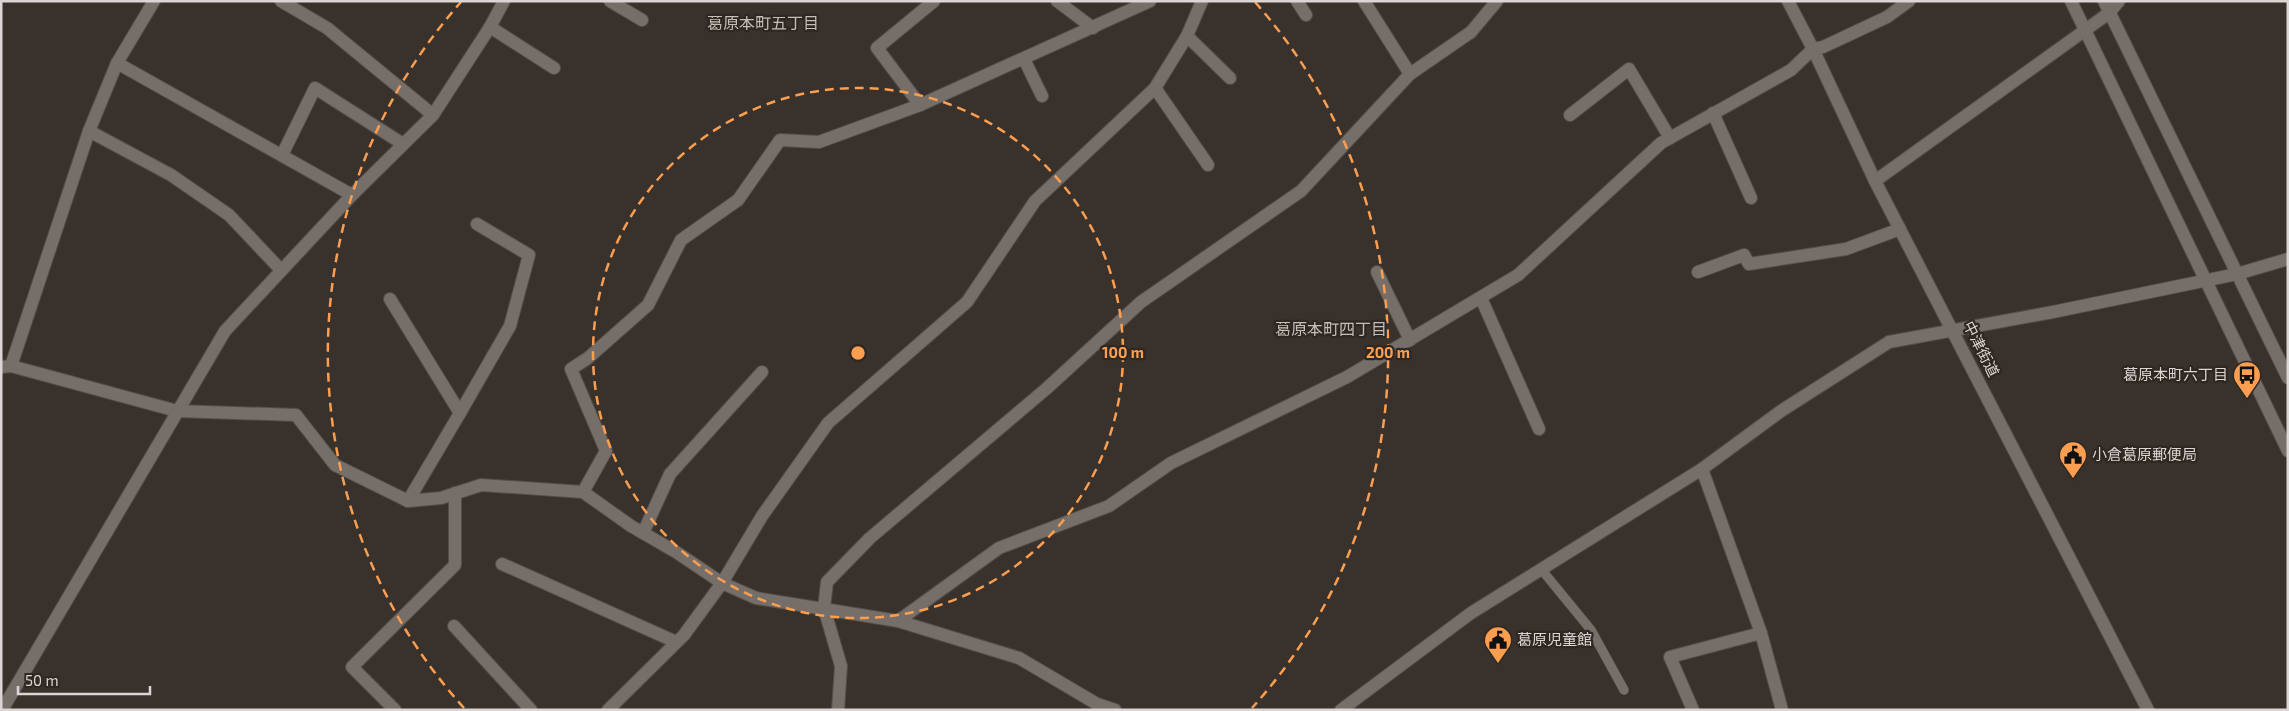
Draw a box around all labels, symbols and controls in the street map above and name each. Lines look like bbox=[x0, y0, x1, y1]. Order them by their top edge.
district label: 葛原本町五丁目 bbox=[707, 13, 819, 32]
street label: 中津街道 bbox=[1960, 318, 2004, 379]
district label: 葛原本町四丁目 bbox=[1275, 319, 1387, 338]
text: 100 m bbox=[1102, 343, 1144, 361]
text: 200 m bbox=[1366, 343, 1410, 361]
centre of rings bbox=[849, 344, 867, 362]
bus stop icon: 葛原本町六丁目 bbox=[2232, 360, 2262, 399]
place label: 葛原本町六丁目 bbox=[2123, 365, 2228, 383]
public building icon: 小倉葛原郵便局 bbox=[2058, 440, 2088, 479]
place label: 小倉葛原郵便局 bbox=[2092, 445, 2197, 463]
public building icon: 葛原児童館 bbox=[1483, 625, 1513, 664]
place label: 葛原児童館 bbox=[1517, 630, 1592, 648]
scale bar bbox=[18, 664, 150, 696]
text: 50 m bbox=[25, 671, 59, 689]

